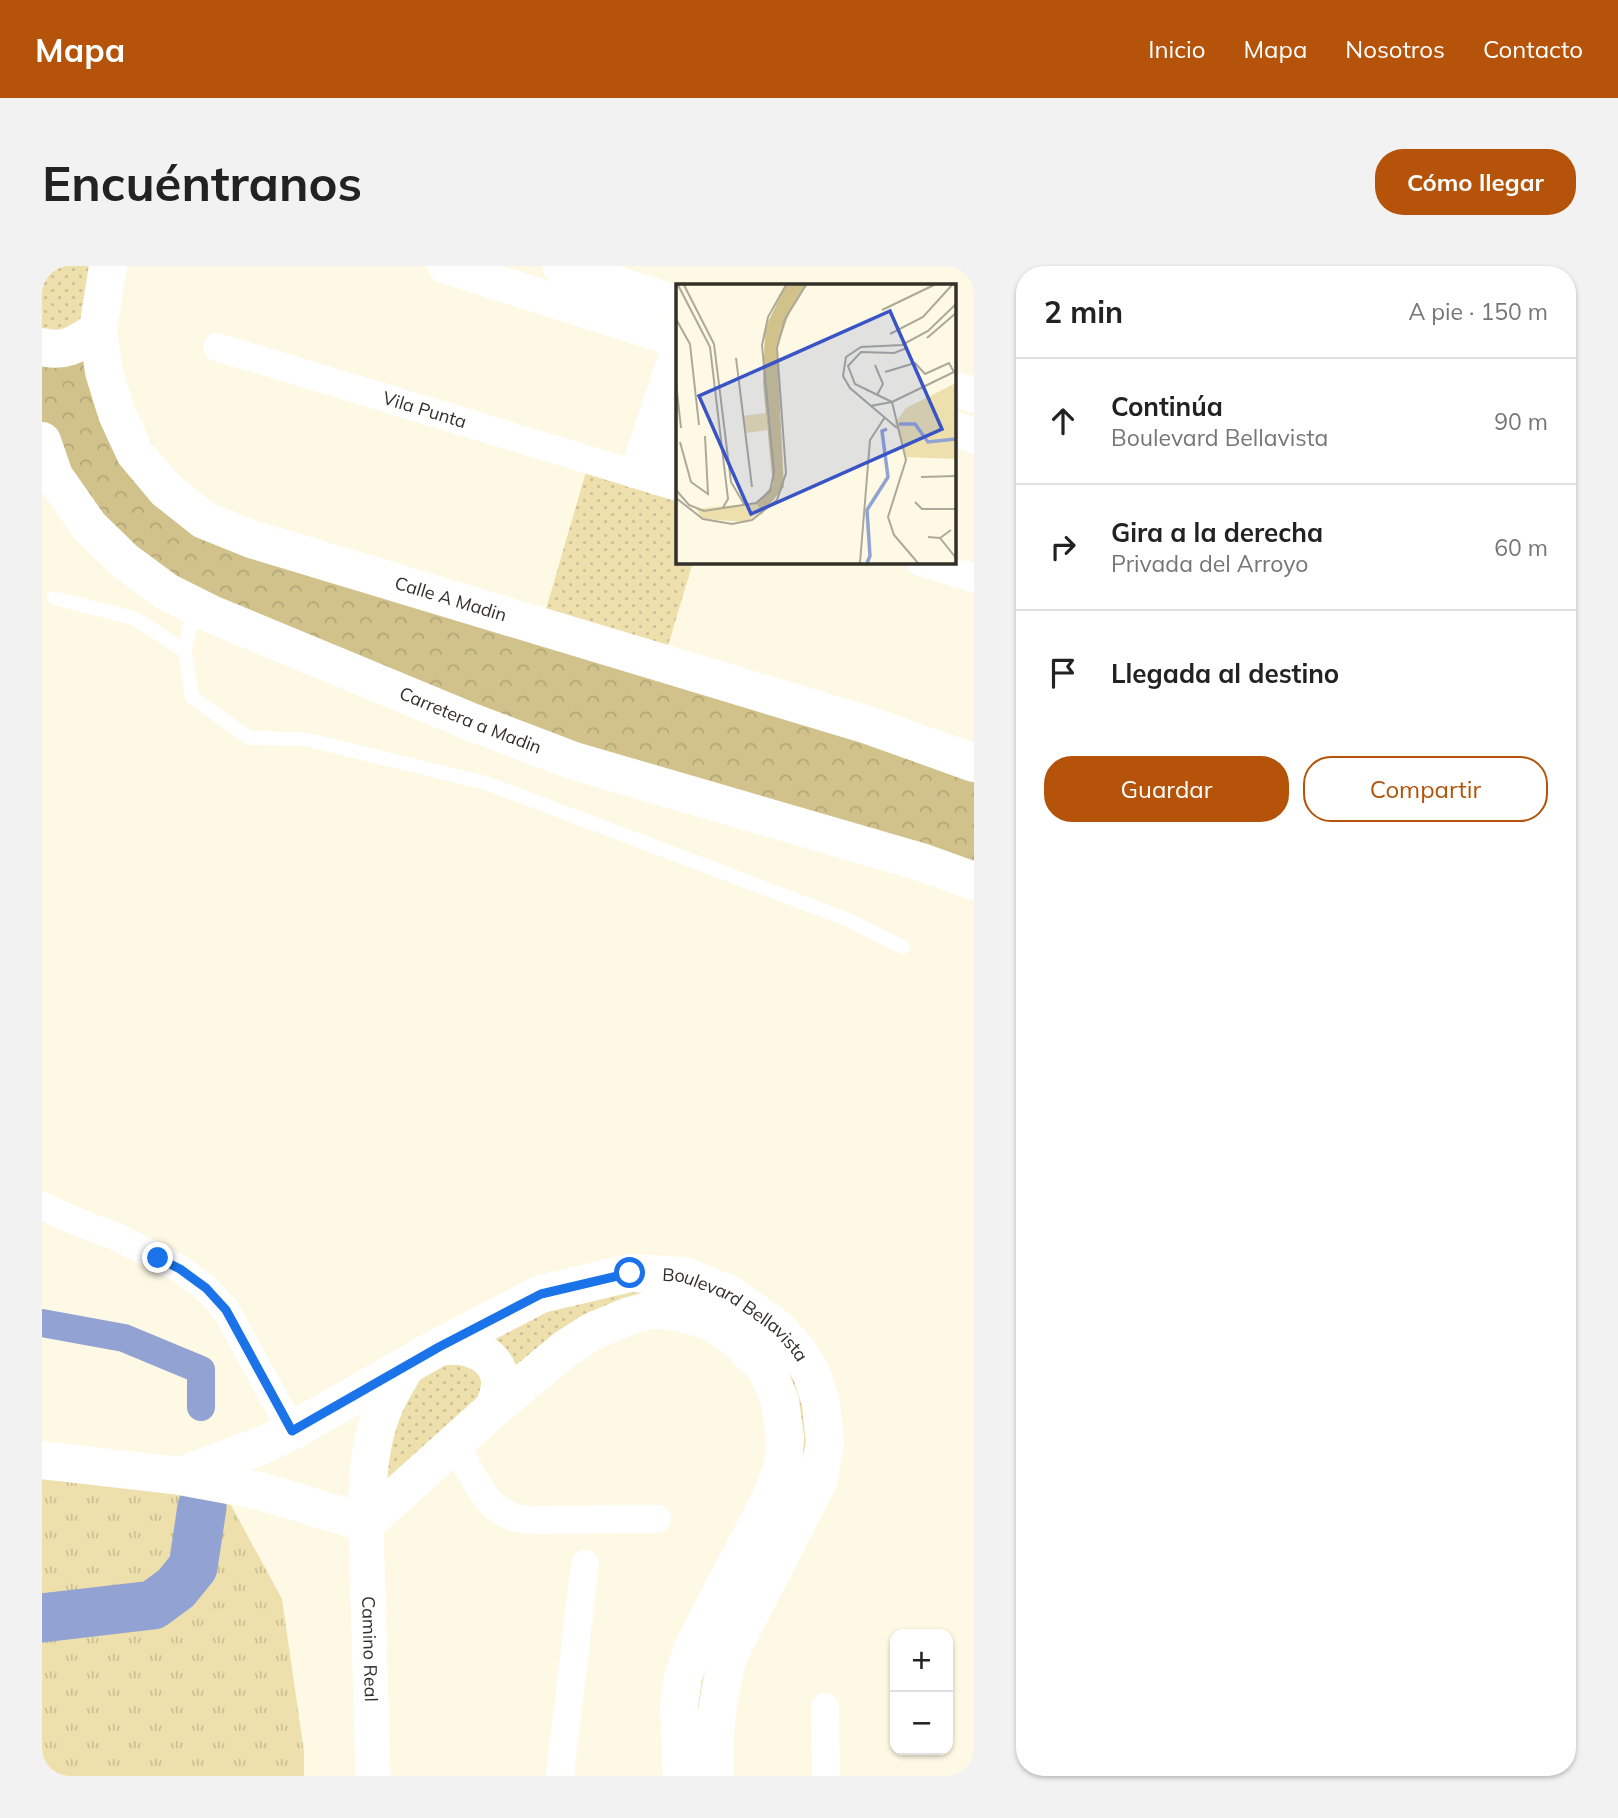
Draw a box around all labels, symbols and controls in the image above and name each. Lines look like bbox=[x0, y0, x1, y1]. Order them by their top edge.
text: Mapa bbox=[35, 29, 125, 70]
text: Inicio bbox=[1148, 34, 1205, 64]
text: Mapa bbox=[1243, 34, 1307, 64]
text: Nosotros bbox=[1345, 34, 1445, 64]
text: Contacto bbox=[1483, 34, 1583, 64]
button: Cómo llegar bbox=[1375, 149, 1576, 215]
text: Encuéntranos bbox=[42, 152, 362, 213]
inset map bbox=[676, 284, 956, 564]
text: 2 min bbox=[1044, 293, 1123, 331]
text: A pie · 150 m bbox=[1408, 297, 1548, 326]
street label: Vila Punta bbox=[380, 386, 469, 433]
text: Continúa bbox=[1111, 390, 1223, 423]
icon: ahead bbox=[1044, 402, 1082, 440]
text: 90 m bbox=[1494, 407, 1548, 436]
text: Boulevard Bellavista bbox=[1111, 423, 1328, 452]
text: Gira a la derecha bbox=[1111, 516, 1323, 549]
icon: right bbox=[1044, 528, 1082, 566]
text: 60 m bbox=[1494, 533, 1548, 562]
text: Privada del Arroyo bbox=[1111, 549, 1308, 578]
street label: Calle A Madin bbox=[392, 571, 510, 626]
icon: arrive bbox=[1044, 654, 1082, 692]
text: Llegada al destino bbox=[1111, 657, 1339, 690]
street label: Carretera a Madin bbox=[396, 681, 545, 759]
button: Guardar bbox=[1044, 756, 1289, 822]
button: Compartir bbox=[1303, 756, 1548, 822]
route end bbox=[142, 1242, 173, 1273]
route start bbox=[614, 1257, 645, 1288]
street label: Boulevard Bellavista bbox=[662, 1263, 813, 1366]
street label: Camino Real bbox=[357, 1596, 383, 1702]
map controls bbox=[890, 1629, 953, 1755]
button: + bbox=[890, 1629, 953, 1692]
button: − bbox=[890, 1692, 953, 1755]

